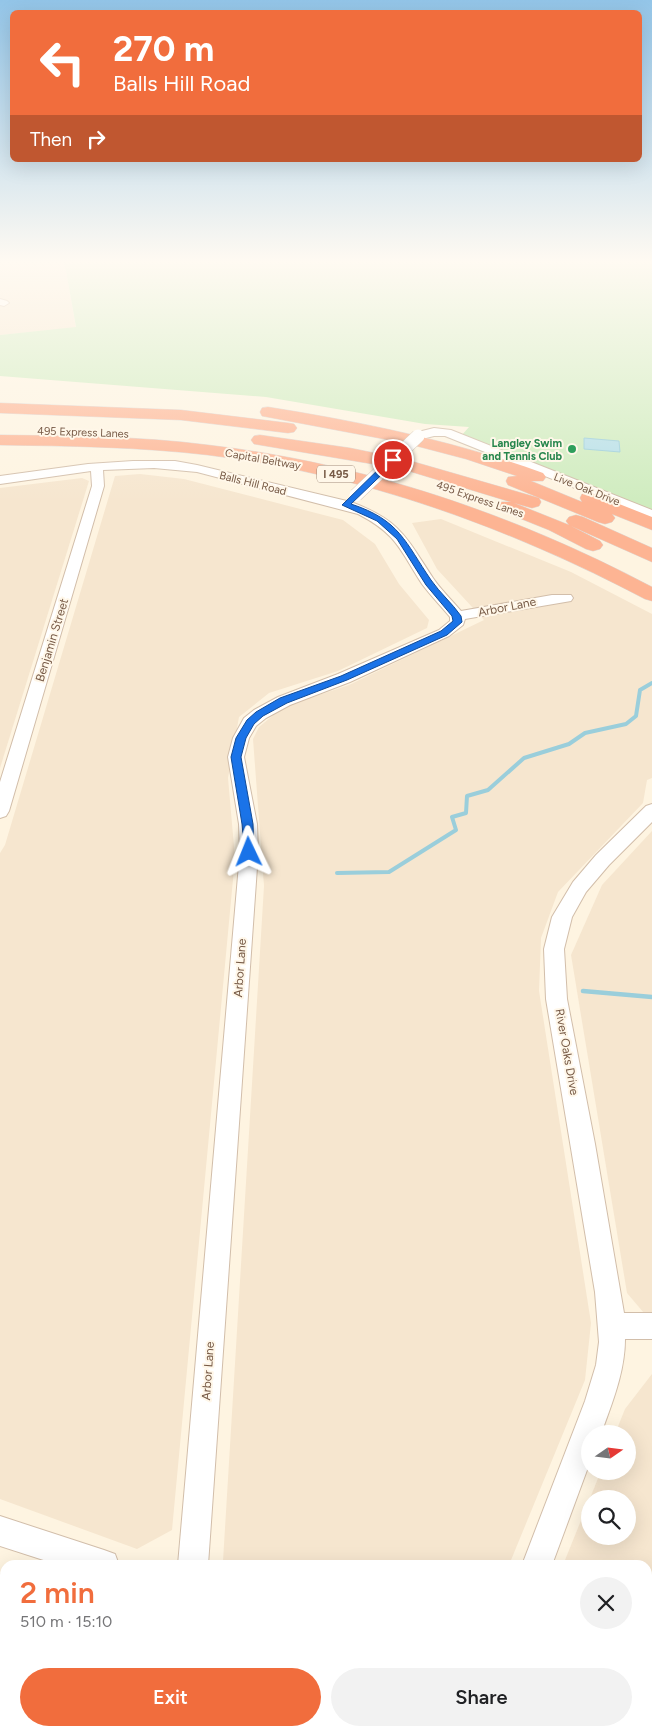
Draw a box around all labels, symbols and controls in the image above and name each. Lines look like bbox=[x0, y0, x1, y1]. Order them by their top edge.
text: 270 m bbox=[113, 28, 214, 70]
icon: left bbox=[30, 30, 95, 95]
text: Balls Hill Road bbox=[113, 70, 250, 97]
icon: right bbox=[82, 125, 110, 153]
text: Then bbox=[30, 128, 72, 151]
street label: 495 Express Lanes bbox=[37, 424, 129, 441]
place label: Langley Swim and Tennis Club bbox=[482, 437, 562, 463]
pin bbox=[372, 439, 414, 481]
marker: Langley Swim and Tennis Club bbox=[566, 443, 578, 455]
street label: Capital Beltway bbox=[224, 446, 302, 473]
icon: arrive bbox=[379, 446, 407, 474]
road number: I 495 bbox=[317, 466, 355, 482]
street label: Balls Hill Road bbox=[218, 469, 288, 498]
street label: Live Oak Drive bbox=[552, 470, 622, 509]
street label: 495 Express Lanes bbox=[434, 478, 525, 521]
street label: Arbor Lane bbox=[477, 594, 538, 619]
street label: Benjamin Street bbox=[33, 596, 71, 683]
position arrow bbox=[222, 825, 274, 877]
street label: Arbor Lane bbox=[231, 938, 249, 998]
street label: River Oaks Drive bbox=[553, 1008, 582, 1097]
street label: Arbor Lane bbox=[199, 1341, 217, 1401]
north arrow bbox=[581, 1425, 636, 1480]
map controls bbox=[581, 1425, 636, 1545]
button: search bbox=[581, 1490, 636, 1545]
text: 2 min bbox=[20, 1574, 95, 1611]
button: close bbox=[580, 1577, 632, 1629]
text: 510 m · 15:10 bbox=[20, 1612, 112, 1631]
button: Exit bbox=[20, 1668, 321, 1726]
button: Share bbox=[331, 1668, 632, 1726]

